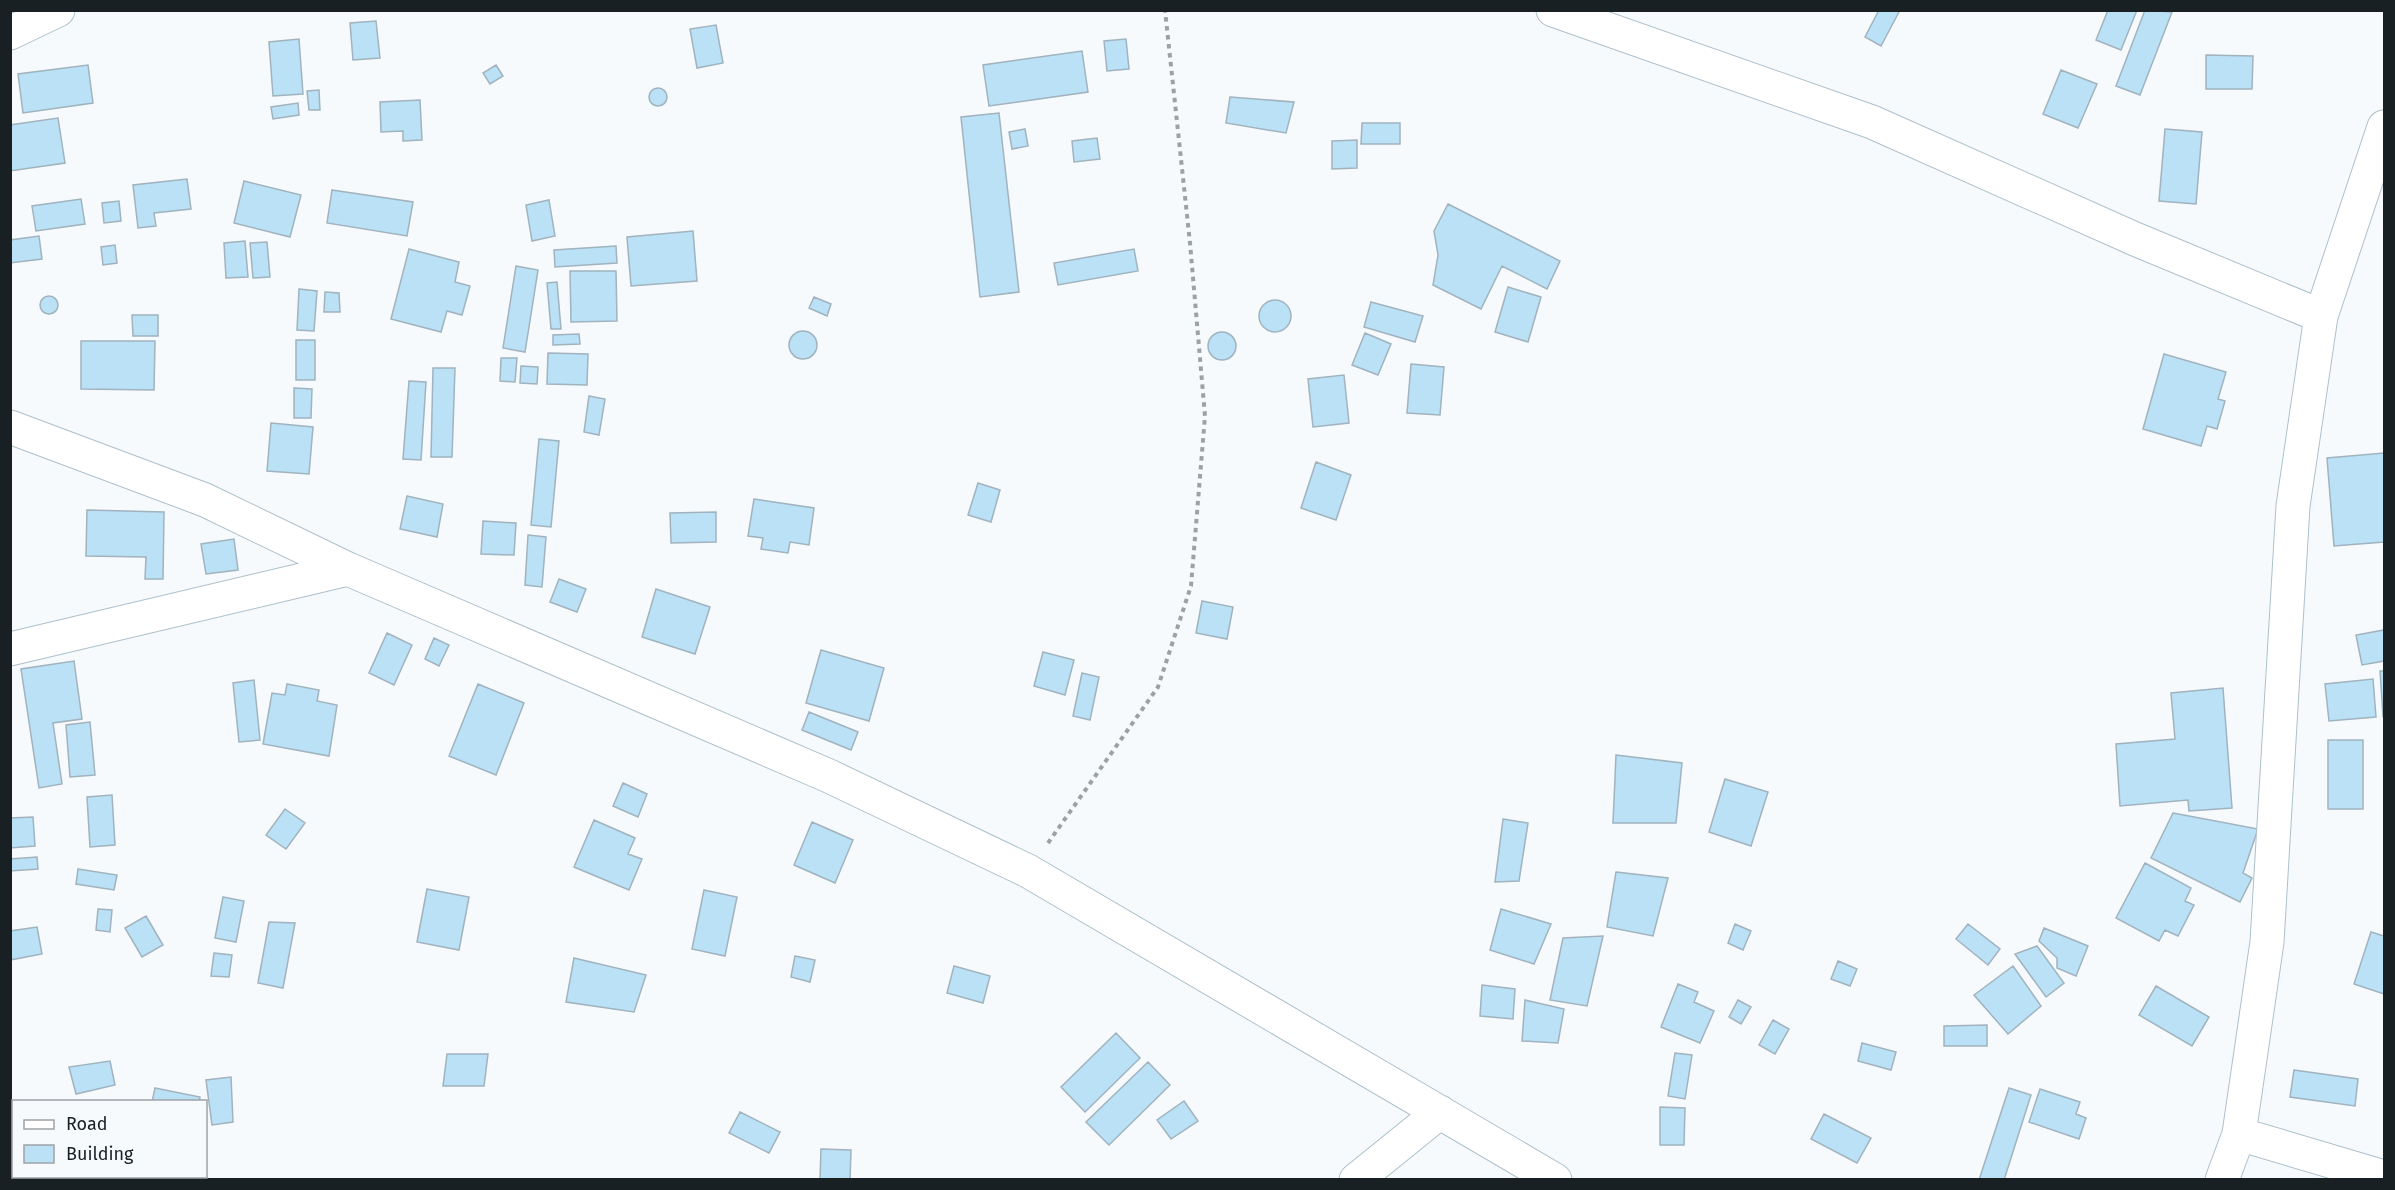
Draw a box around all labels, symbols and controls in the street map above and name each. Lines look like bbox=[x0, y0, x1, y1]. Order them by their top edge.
legend bbox=[12, 1100, 207, 1178]
text: Road bbox=[66, 1113, 108, 1135]
text: Building bbox=[66, 1143, 134, 1165]

